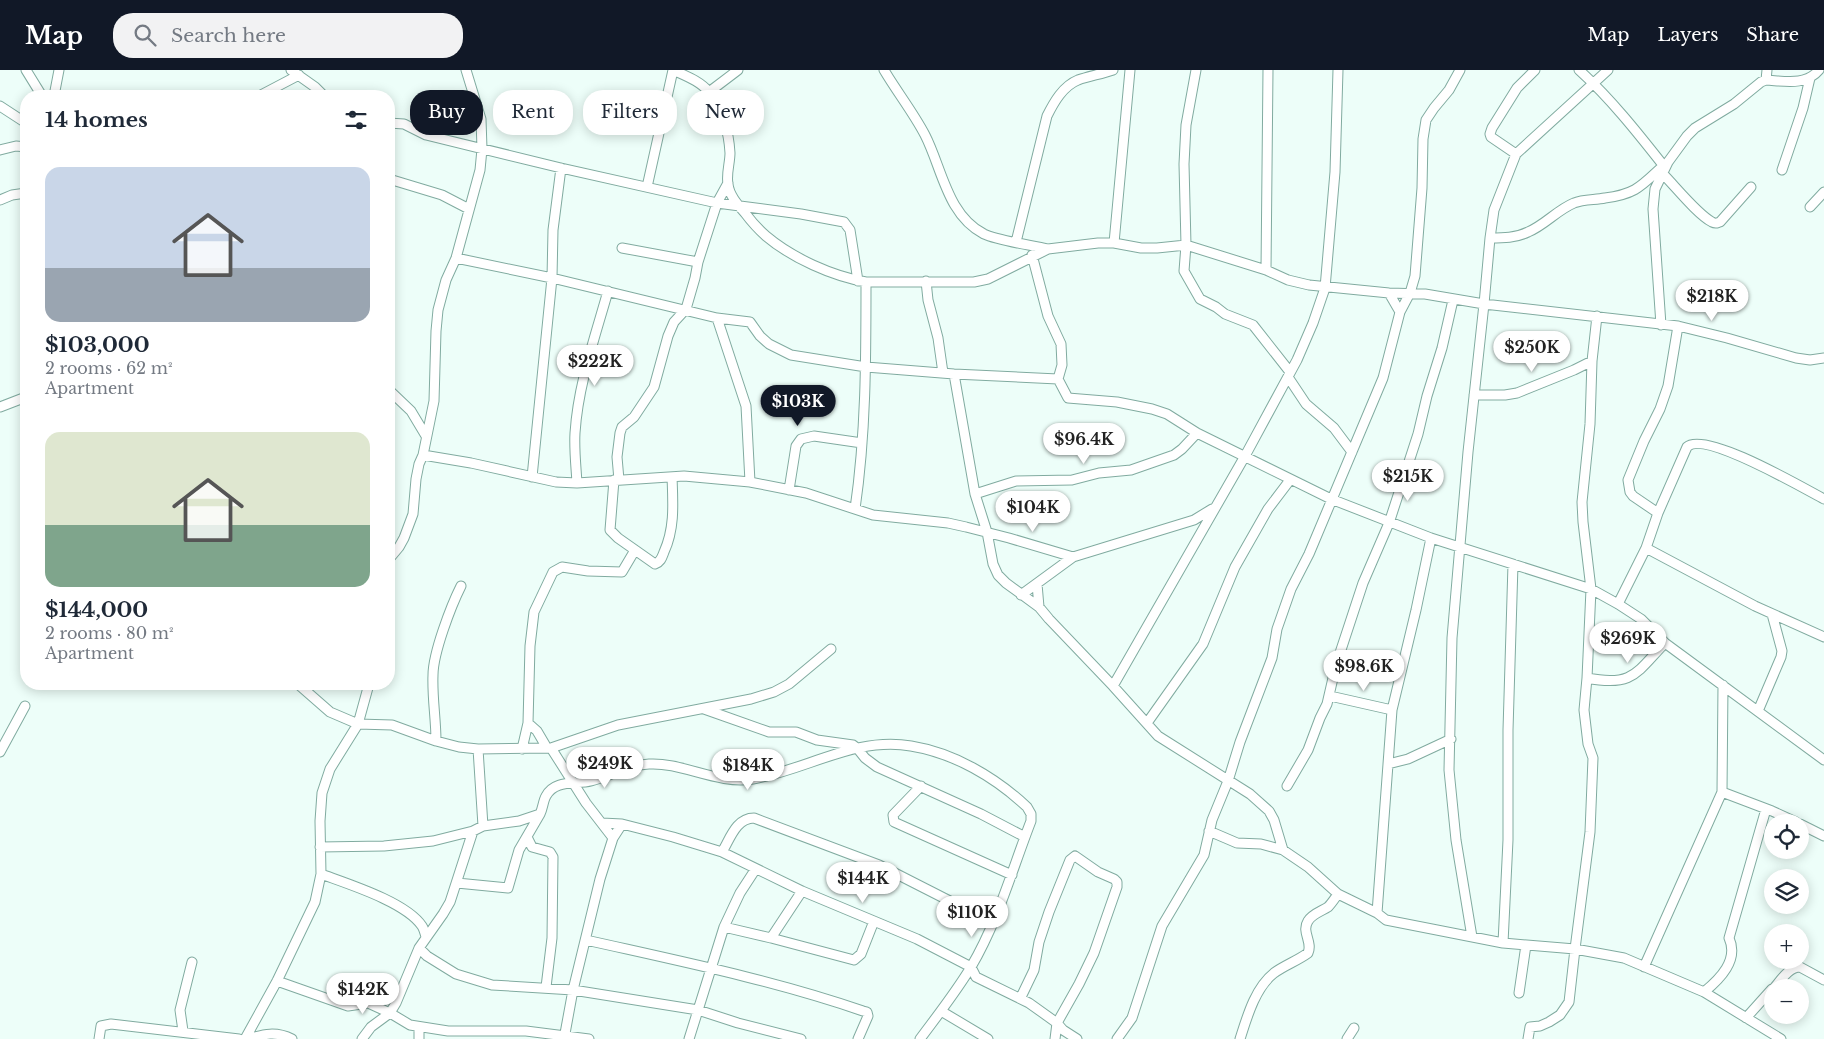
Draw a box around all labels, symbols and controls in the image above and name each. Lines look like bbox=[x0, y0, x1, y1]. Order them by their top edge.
search box bbox=[113, 13, 463, 58]
text: Map bbox=[25, 21, 83, 50]
icon: search bbox=[131, 21, 159, 49]
text: Search here bbox=[171, 24, 286, 47]
text: Map bbox=[1588, 24, 1629, 46]
text: Layers bbox=[1657, 24, 1718, 46]
text: Share bbox=[1746, 24, 1799, 46]
chip: Buy bbox=[410, 90, 483, 135]
chip: Rent bbox=[493, 90, 573, 135]
chip: Filters bbox=[583, 90, 677, 135]
chip: New bbox=[687, 90, 764, 135]
icon: filters bbox=[342, 106, 370, 134]
text: 14 homes bbox=[45, 107, 148, 133]
icon: home bbox=[163, 200, 253, 290]
pin: $218K bbox=[1677, 280, 1747, 322]
text: $218K bbox=[1686, 286, 1738, 306]
pin: $250K bbox=[1497, 330, 1567, 373]
text: $103,000 bbox=[45, 332, 150, 358]
text: $250K bbox=[1504, 337, 1560, 357]
pin: $222K bbox=[560, 344, 630, 387]
text: $222K bbox=[568, 351, 622, 371]
text: 2 rooms · 62 m² bbox=[45, 358, 172, 378]
text: Apartment bbox=[45, 378, 134, 398]
pin: $103K bbox=[763, 384, 833, 427]
text: $103K bbox=[772, 391, 824, 411]
pin: $96.4K bbox=[1043, 422, 1125, 465]
text: $96.4K bbox=[1054, 429, 1114, 449]
pin: $215K bbox=[1373, 460, 1443, 502]
icon: home bbox=[163, 465, 253, 555]
text: $215K bbox=[1383, 466, 1433, 486]
pin: $104K bbox=[998, 490, 1068, 533]
text: $104K bbox=[1006, 497, 1060, 517]
text: $144,000 bbox=[45, 597, 148, 623]
pin: $269K bbox=[1593, 622, 1663, 664]
text: 2 rooms · 80 m² bbox=[45, 623, 173, 643]
text: $269K bbox=[1600, 628, 1656, 648]
text: Apartment bbox=[45, 643, 134, 663]
pin: $98.6K bbox=[1323, 650, 1405, 692]
text: $98.6K bbox=[1334, 656, 1394, 676]
pin: $249K bbox=[570, 746, 640, 789]
pin: $184K bbox=[713, 748, 783, 791]
text: $249K bbox=[577, 753, 633, 773]
text: $184K bbox=[722, 755, 774, 775]
map controls bbox=[1764, 814, 1809, 1024]
button: locate bbox=[1764, 814, 1809, 859]
pin: $144K bbox=[828, 862, 898, 904]
text: $144K bbox=[837, 868, 889, 888]
button: layers bbox=[1764, 869, 1809, 914]
pin: $110K bbox=[937, 896, 1007, 938]
text: $110K bbox=[947, 902, 997, 922]
button: + bbox=[1764, 924, 1809, 969]
pin: $142K bbox=[328, 972, 398, 1015]
text: $142K bbox=[337, 979, 389, 999]
button: − bbox=[1764, 979, 1809, 1024]

